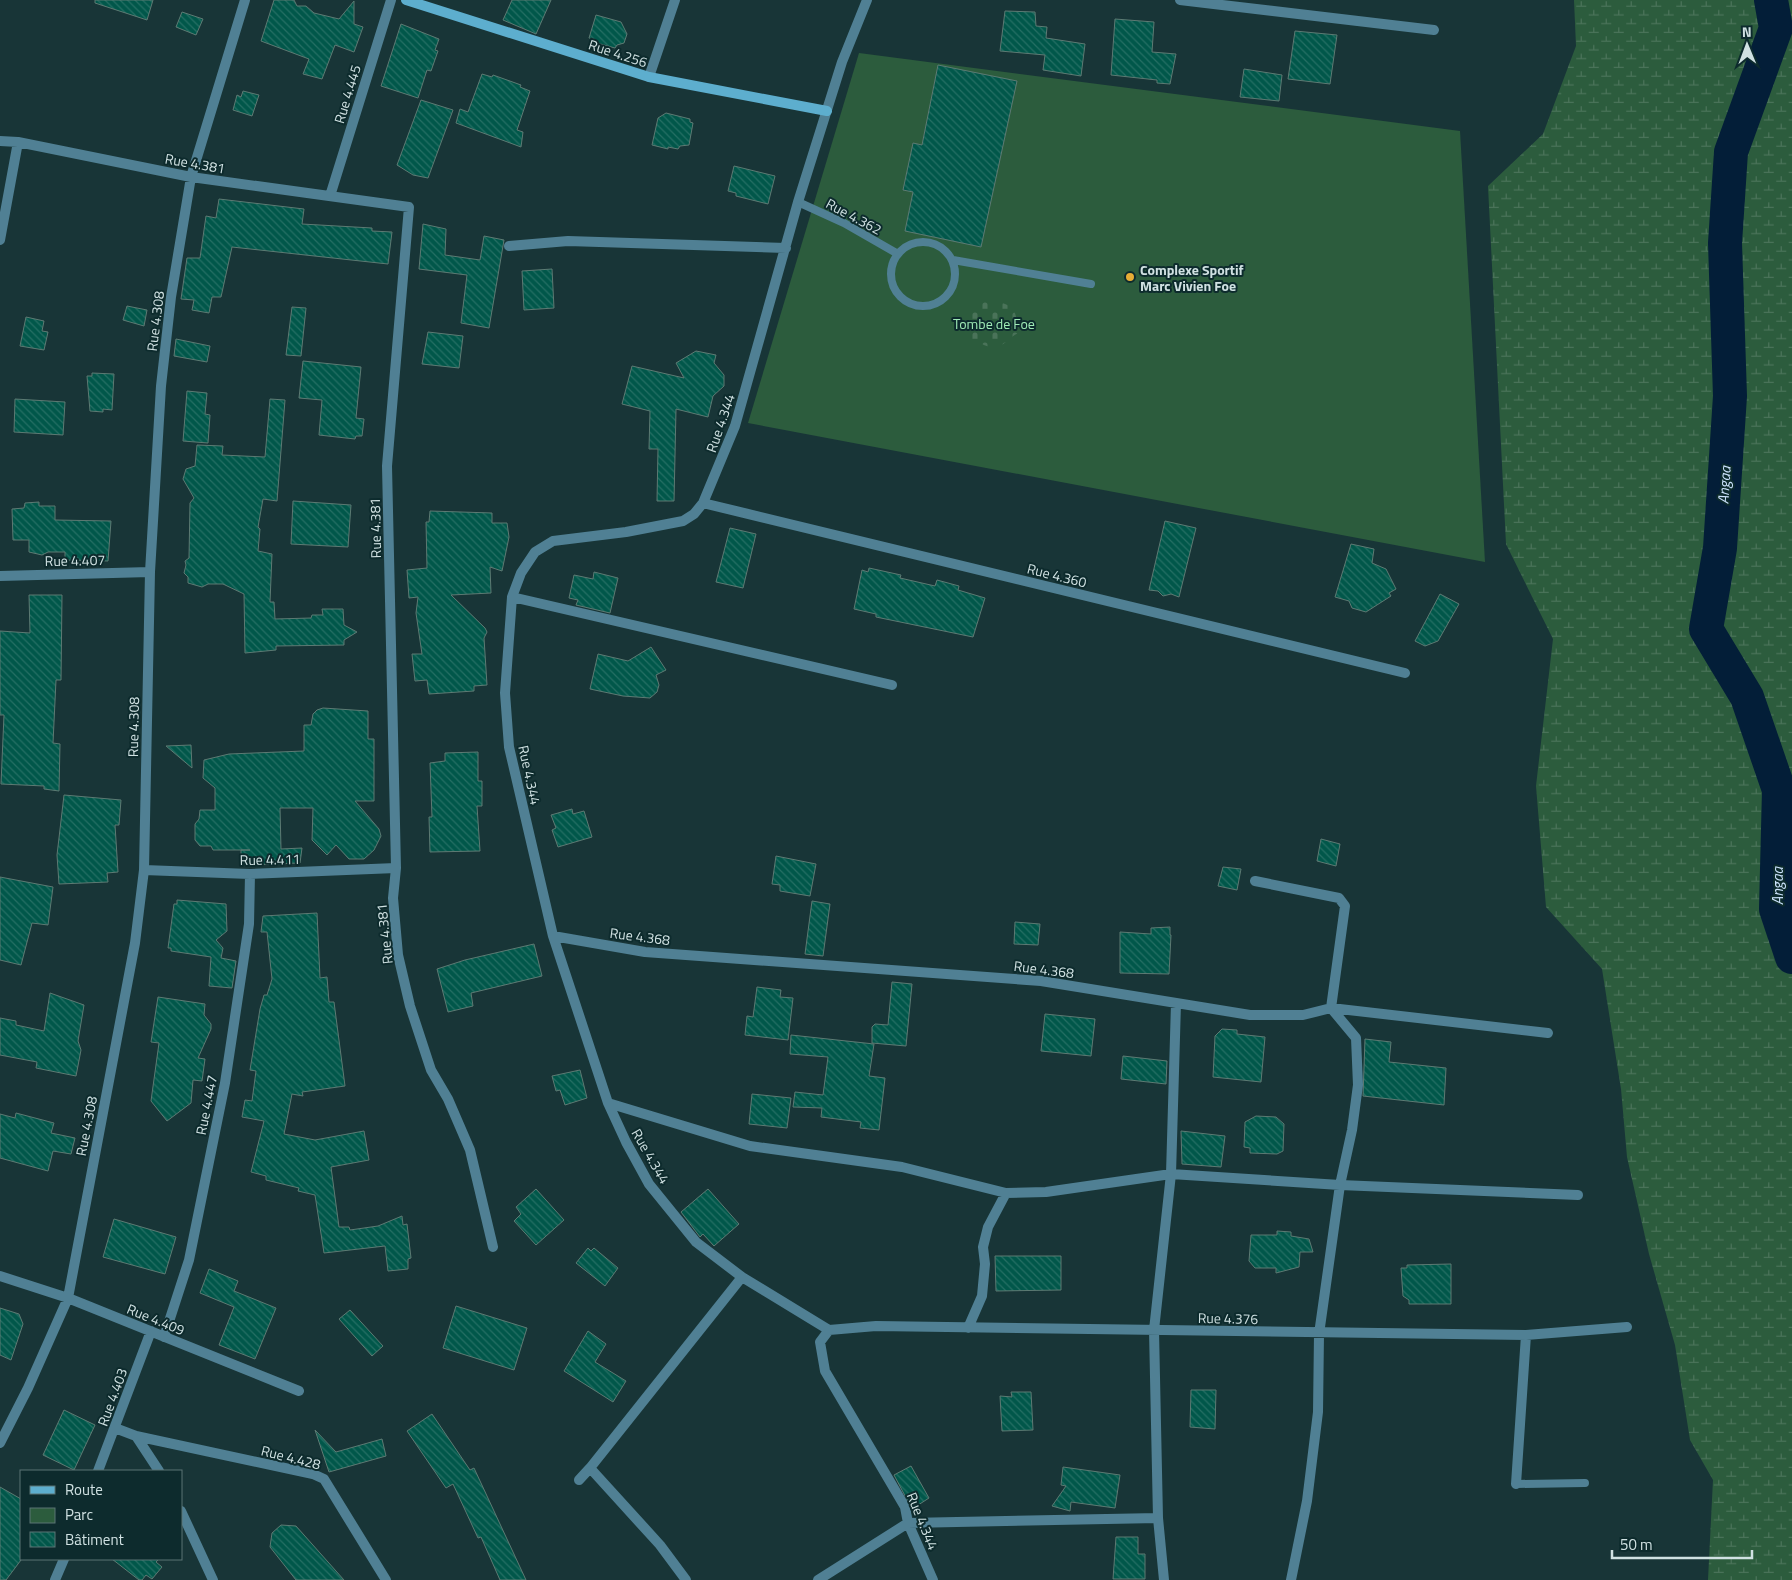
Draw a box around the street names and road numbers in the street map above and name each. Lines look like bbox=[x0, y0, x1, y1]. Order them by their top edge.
street label: Rue 4.256 bbox=[586, 34, 650, 72]
street label: Rue 4.445 bbox=[328, 62, 366, 126]
street label: Rue 4.381 bbox=[163, 147, 227, 179]
street label: Rue 4.362 bbox=[822, 193, 886, 239]
street label: Rue 4.308 bbox=[141, 290, 169, 352]
street label: Rue 4.344 bbox=[700, 391, 740, 455]
street label: Rue 4.381 bbox=[364, 498, 386, 558]
street label: Rue 4.407 bbox=[45, 549, 105, 571]
street label: Rue 4.360 bbox=[1025, 557, 1089, 593]
street label: Rue 4.308 bbox=[122, 696, 144, 757]
street label: Rue 4.344 bbox=[513, 743, 547, 807]
street label: Rue 4.411 bbox=[240, 848, 300, 870]
street label: Rue 4.381 bbox=[370, 903, 398, 965]
street label: Rue 4.368 bbox=[609, 922, 671, 950]
street label: Rue 4.368 bbox=[1013, 955, 1075, 983]
street label: Rue 4.447 bbox=[190, 1073, 222, 1137]
street label: Rue 4.308 bbox=[70, 1094, 102, 1158]
street label: Rue 4.344 bbox=[627, 1125, 675, 1188]
street label: Rue 4.409 bbox=[124, 1298, 188, 1340]
street label: Rue 4.376 bbox=[1198, 1307, 1259, 1329]
street label: Rue 4.403 bbox=[92, 1365, 132, 1429]
street label: Rue 4.428 bbox=[259, 1439, 323, 1475]
street label: Rue 4.344 bbox=[902, 1489, 944, 1553]

